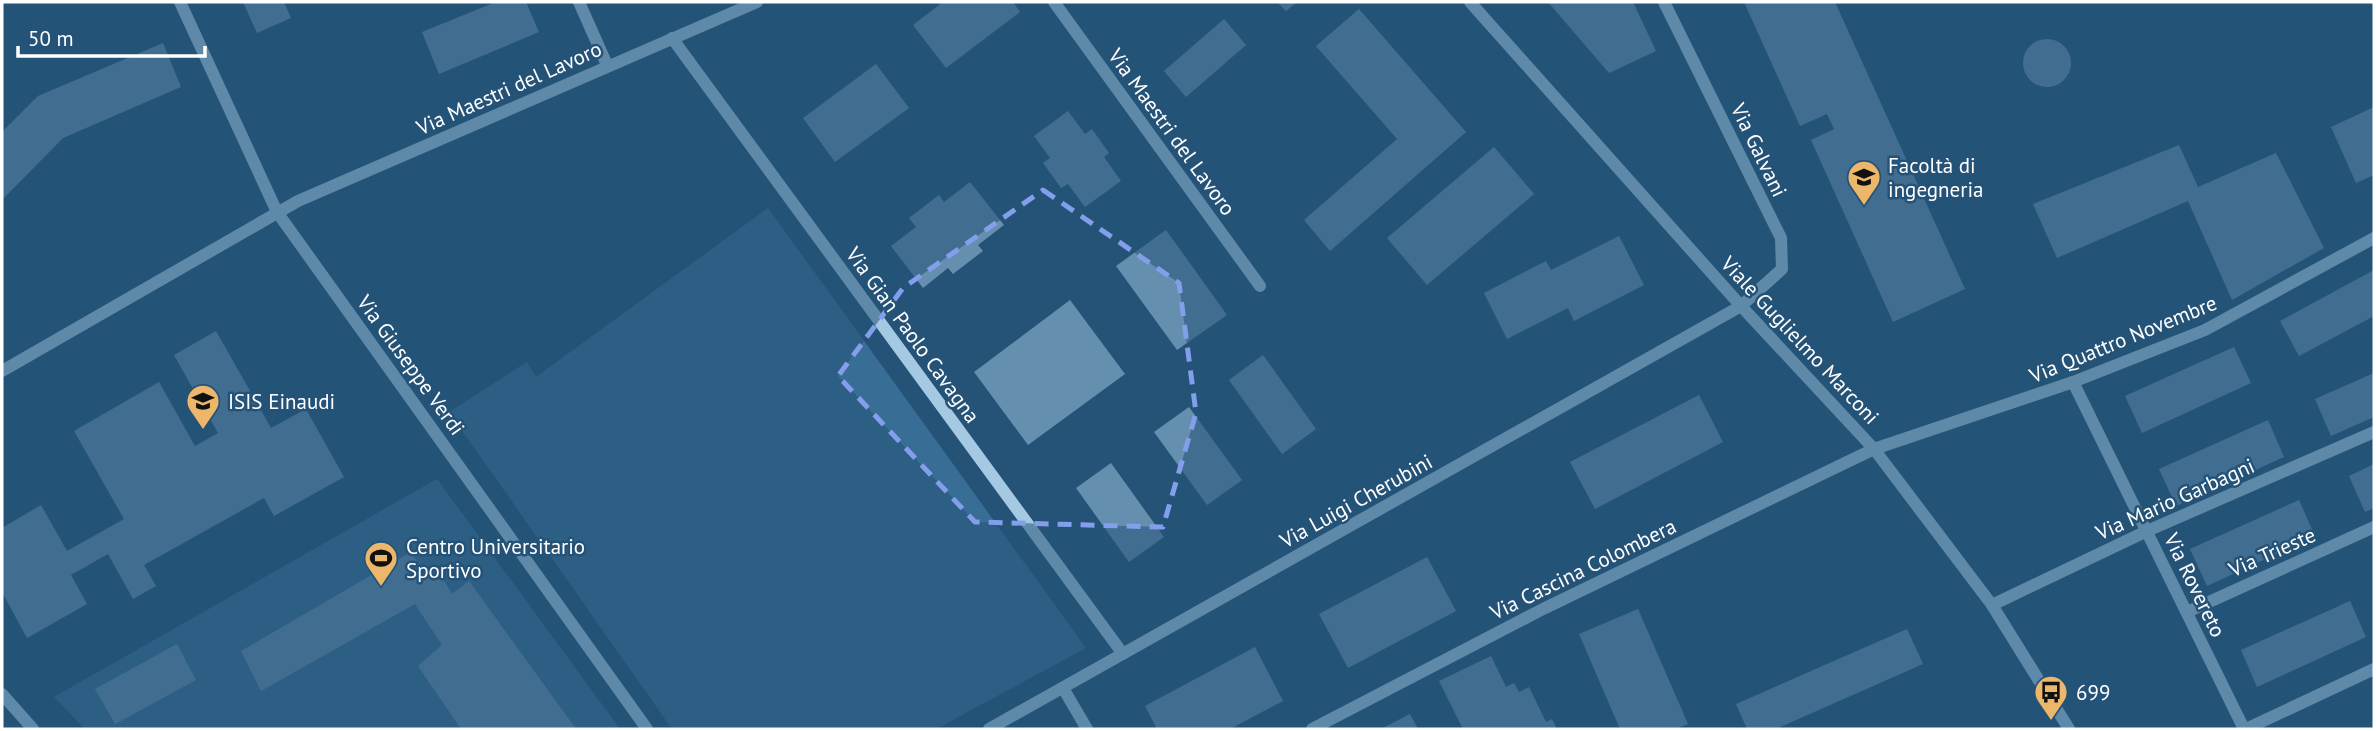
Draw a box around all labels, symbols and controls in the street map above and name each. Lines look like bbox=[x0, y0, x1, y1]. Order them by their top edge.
scale bar bbox=[18, 14, 205, 58]
text: 50 m bbox=[28, 25, 74, 52]
street label: Via Maestri del Lavoro bbox=[411, 35, 606, 141]
street label: Via Maestri del Lavoro bbox=[1102, 42, 1242, 221]
street label: Via Galvani bbox=[1724, 98, 1793, 201]
place label: Facoltà di ingegneria bbox=[1888, 152, 1983, 203]
school or university icon: Facoltà di ingegneria bbox=[1845, 158, 1883, 207]
street label: Via Gian Paolo Cavagna bbox=[839, 241, 986, 428]
street label: Viale Guglielmo Marconi bbox=[1714, 250, 1885, 430]
street label: Via Giuseppe Verdi bbox=[350, 289, 471, 440]
street label: Via Quattro Novembre bbox=[2024, 289, 2221, 389]
school or university icon: ISIS Einaudi bbox=[184, 382, 222, 431]
place label: ISIS Einaudi bbox=[228, 388, 335, 415]
street label: Via Luigi Cherubini bbox=[1274, 448, 1437, 555]
street label: Via Mario Garbagni bbox=[2091, 452, 2259, 546]
street label: Via Cascina Colombera bbox=[1485, 512, 1680, 626]
street label: Via Trieste bbox=[2223, 521, 2320, 583]
street label: Via Rovereto bbox=[2158, 528, 2232, 642]
place label: Centro Universitario Sportivo bbox=[406, 533, 585, 584]
sports icon: Centro Universitario Sportivo bbox=[362, 539, 400, 588]
bus stop icon: 699 bbox=[2032, 673, 2070, 722]
place label: 699 bbox=[2076, 679, 2110, 706]

